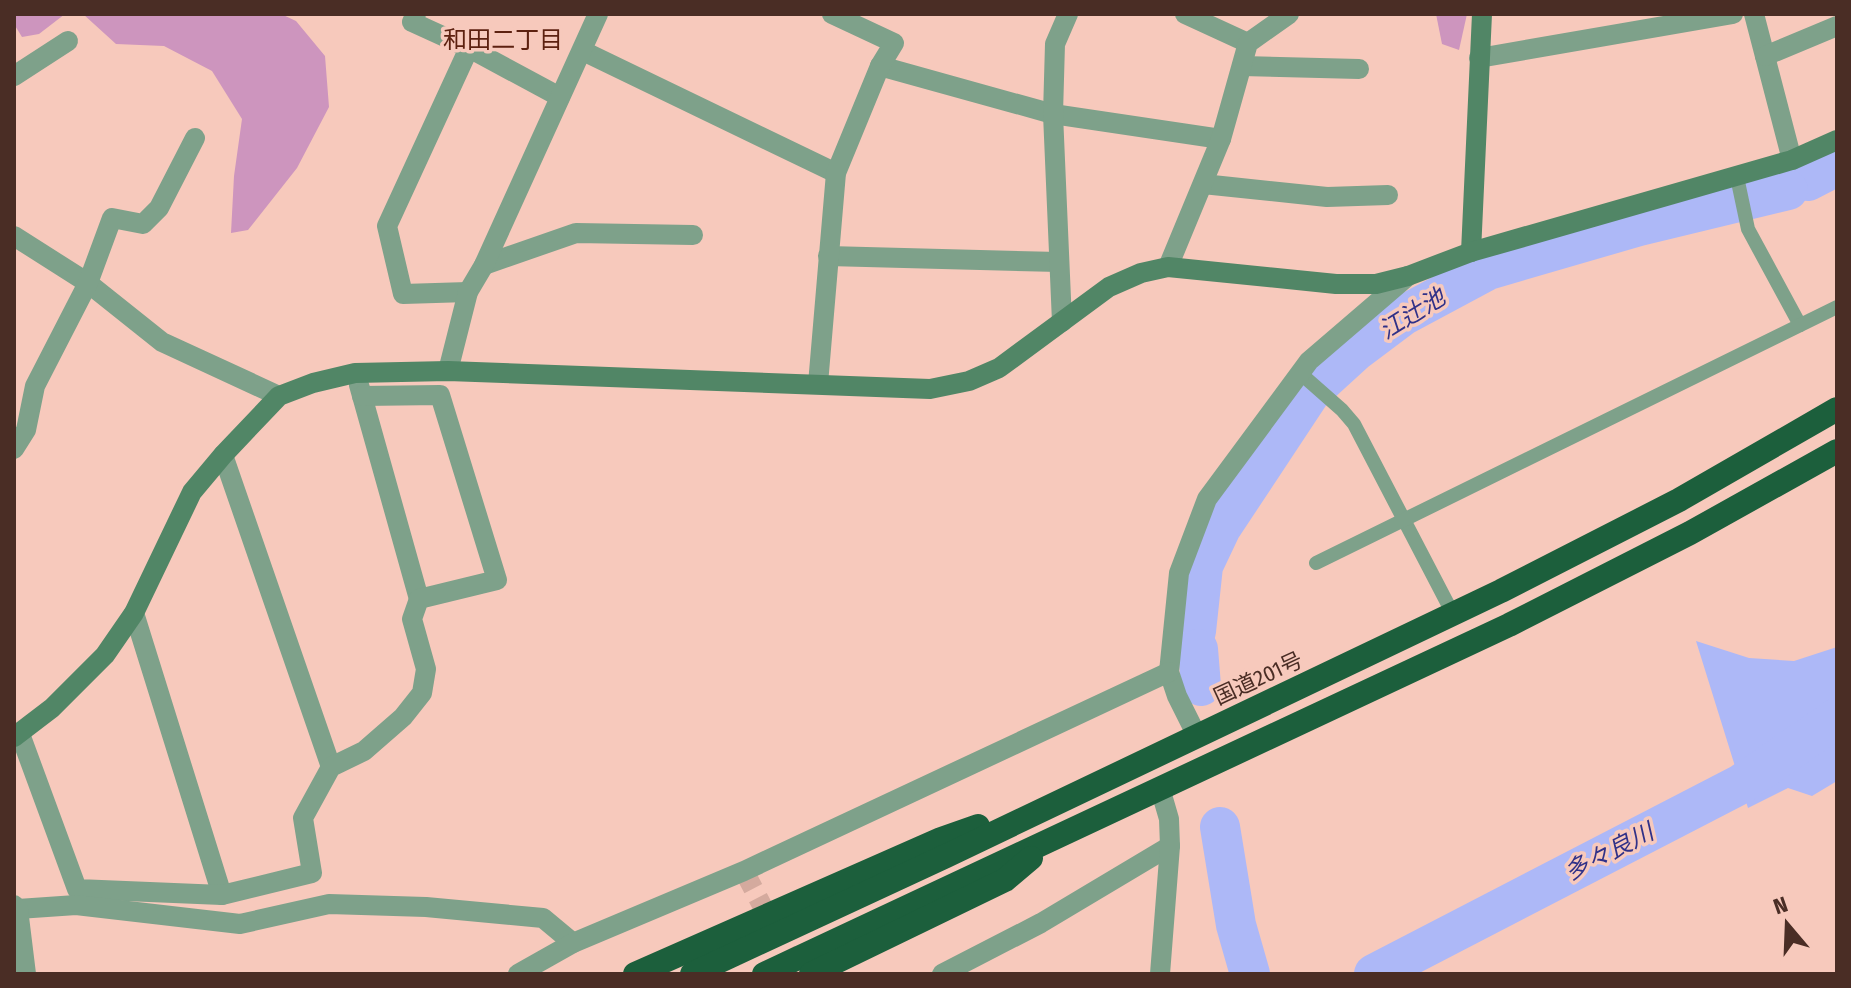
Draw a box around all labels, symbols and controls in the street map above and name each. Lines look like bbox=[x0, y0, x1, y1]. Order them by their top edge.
district label: 和田二丁目 bbox=[443, 26, 563, 54]
water label: 江辻池 bbox=[1374, 282, 1452, 345]
street label: 国道201号 bbox=[1209, 646, 1307, 711]
water label: 多々良川 bbox=[1560, 816, 1661, 886]
north arrow bbox=[1747, 884, 1827, 964]
text: N bbox=[1770, 891, 1791, 920]

